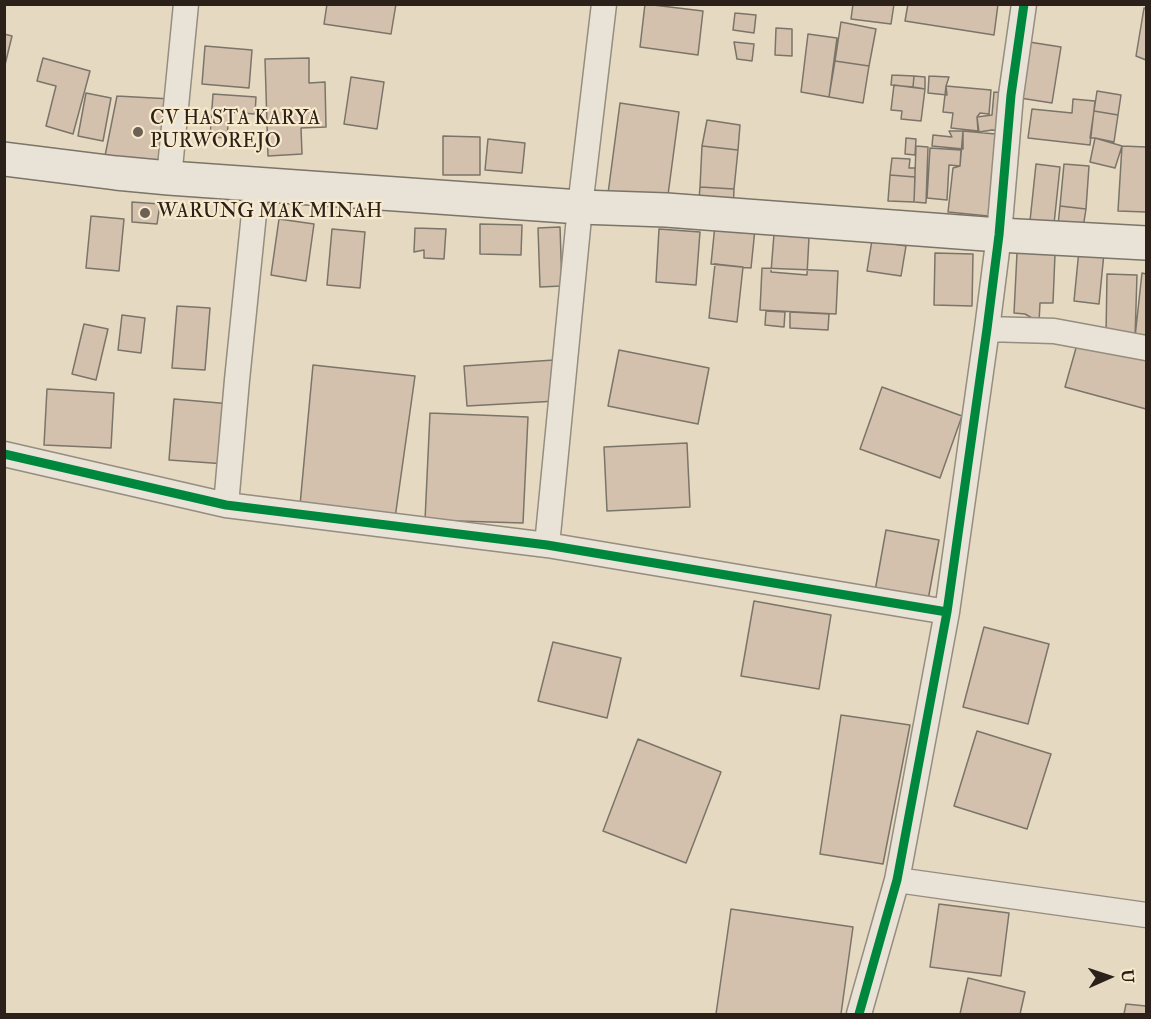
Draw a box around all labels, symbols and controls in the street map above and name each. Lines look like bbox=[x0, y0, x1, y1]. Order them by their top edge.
place label: CV HASTA KARYA PURWOREJO bbox=[150, 108, 321, 155]
marker: CV HASTA KARYA PURWOREJO bbox=[131, 125, 145, 139]
place label: WARUNG MAK MINAH bbox=[157, 201, 382, 225]
marker: WARUNG MAK MINAH bbox=[138, 206, 152, 220]
north arrow bbox=[1079, 947, 1139, 1007]
text: U bbox=[1117, 969, 1137, 983]

